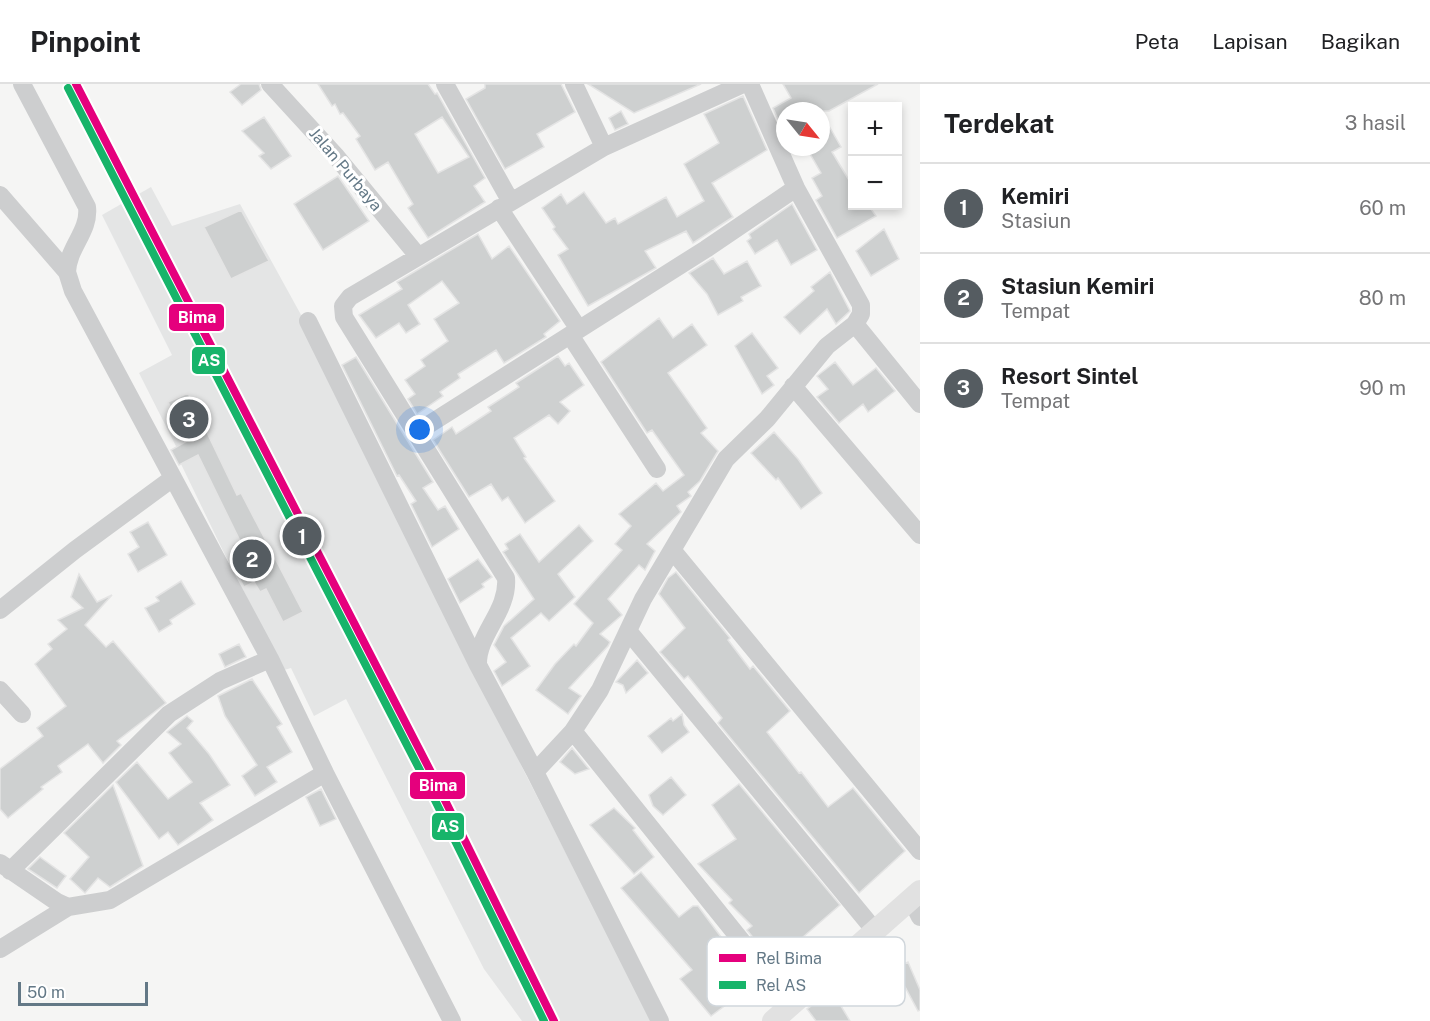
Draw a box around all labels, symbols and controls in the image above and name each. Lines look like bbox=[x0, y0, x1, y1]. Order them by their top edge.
text: Pinpoint bbox=[30, 25, 141, 58]
text: Peta bbox=[1135, 29, 1179, 54]
text: Lapisan bbox=[1212, 29, 1288, 54]
text: Bagikan bbox=[1321, 29, 1400, 54]
north arrow bbox=[776, 102, 830, 156]
map controls bbox=[848, 102, 902, 210]
button: + bbox=[848, 102, 902, 156]
text: Terdekat bbox=[944, 108, 1054, 139]
text: 3 hasil bbox=[1345, 111, 1406, 135]
street label: Jalan Purbaya bbox=[305, 124, 386, 215]
button: − bbox=[848, 156, 902, 210]
text: Kemiri bbox=[1001, 183, 1069, 209]
text: 1 bbox=[959, 196, 968, 220]
text: 60 m bbox=[1359, 196, 1406, 220]
text: Stasiun bbox=[1001, 209, 1071, 233]
text: Stasiun Kemiri bbox=[1001, 273, 1154, 299]
text: 2 bbox=[957, 286, 970, 310]
text: 80 m bbox=[1359, 286, 1406, 310]
text: Tempat bbox=[1001, 299, 1070, 323]
line badge: Bima bbox=[168, 303, 225, 332]
text: Bima bbox=[178, 308, 216, 327]
line badge: AS bbox=[191, 346, 226, 375]
text: AS bbox=[198, 351, 220, 370]
text: Resort Sintel bbox=[1001, 363, 1138, 389]
text: 3 bbox=[957, 376, 970, 400]
text: 90 m bbox=[1359, 376, 1406, 400]
text: Tempat bbox=[1001, 389, 1070, 413]
pin: 3 bbox=[170, 396, 208, 442]
your location bbox=[405, 415, 434, 444]
pin: 1 bbox=[282, 514, 322, 558]
pin: 2 bbox=[232, 536, 272, 582]
line badge: Bima bbox=[409, 771, 466, 800]
text: Bima bbox=[419, 776, 457, 795]
line badge: AS bbox=[431, 812, 465, 841]
text: AS bbox=[437, 817, 459, 836]
legend bbox=[707, 937, 905, 1006]
text: Rel Bima bbox=[756, 949, 822, 968]
text: Rel AS bbox=[756, 976, 806, 995]
scale bar bbox=[18, 979, 148, 1006]
text: 50 m bbox=[27, 983, 65, 1002]

